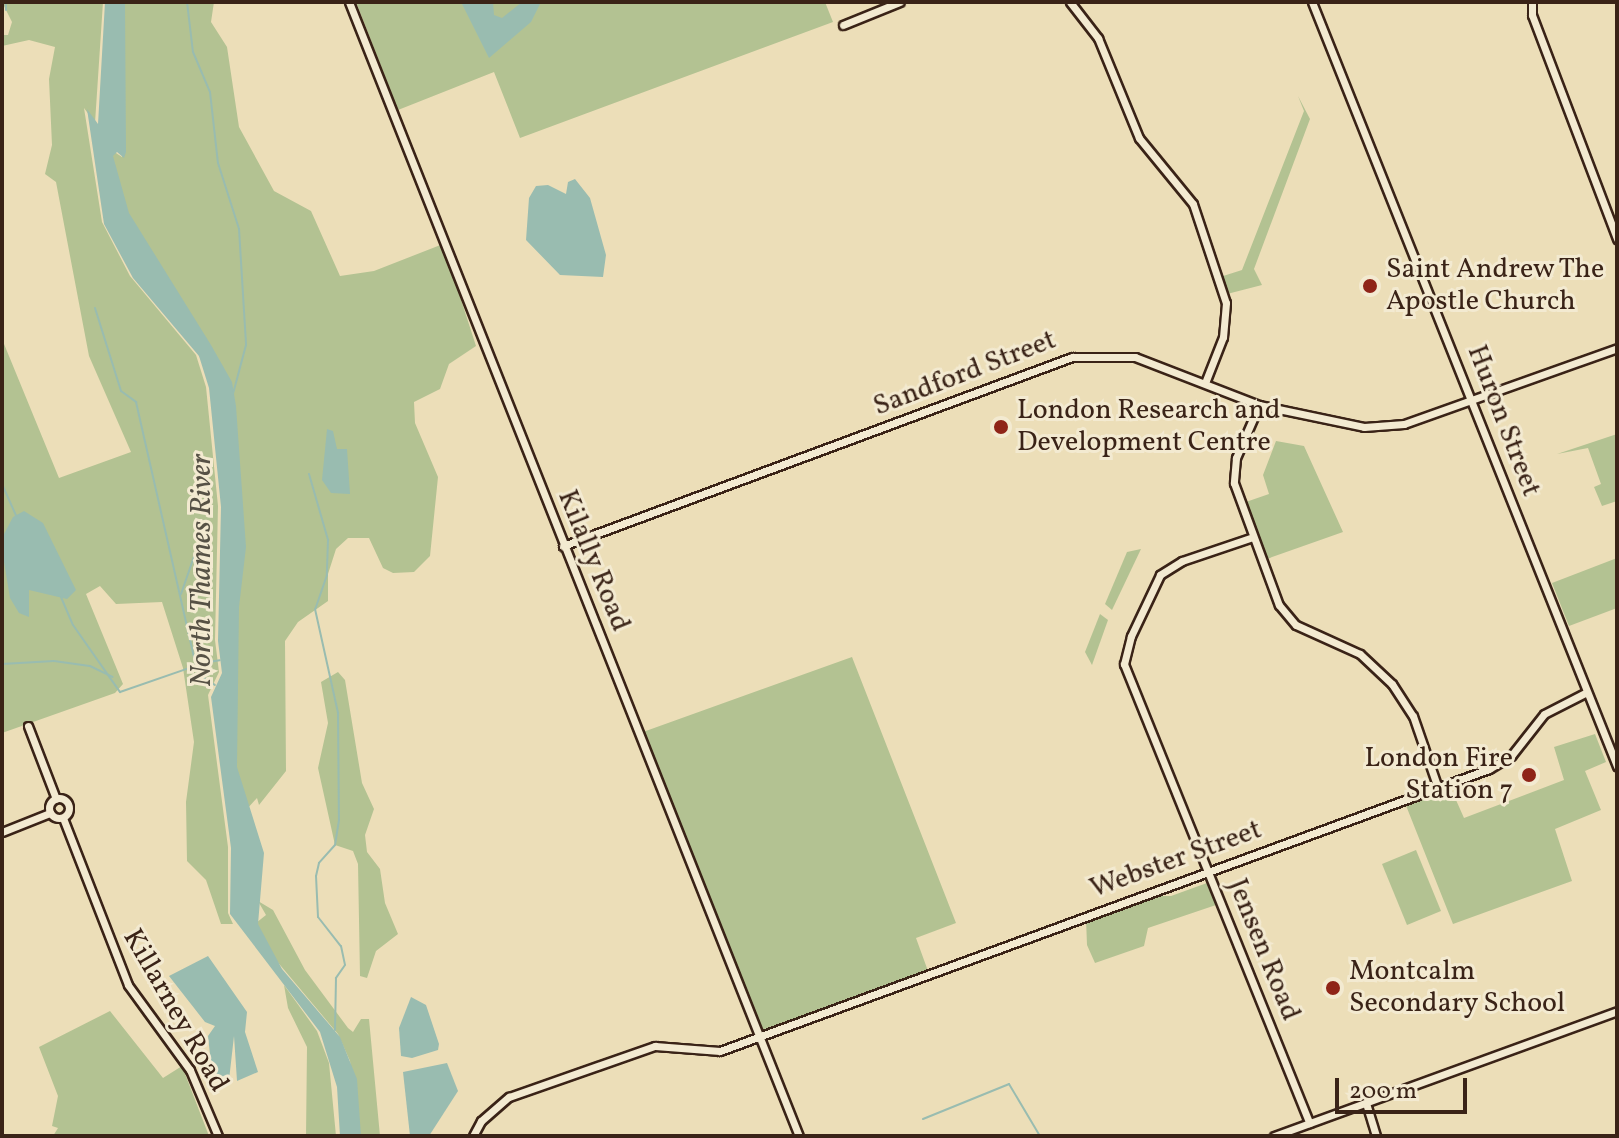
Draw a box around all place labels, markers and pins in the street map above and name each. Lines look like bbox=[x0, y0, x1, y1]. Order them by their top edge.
place label: Saint Andrew The Apostle Church bbox=[1386, 253, 1606, 319]
marker: Saint Andrew The Apostle Church bbox=[1361, 277, 1379, 295]
place label: London Research and Development Centre bbox=[1017, 394, 1281, 460]
marker: London Research and Development Centre bbox=[992, 418, 1010, 436]
place label: London Fire Station 7 bbox=[1364, 742, 1513, 808]
marker: London Fire Station 7 bbox=[1520, 766, 1538, 784]
place label: Montcalm Secondary School bbox=[1349, 955, 1566, 1021]
marker: Montcalm Secondary School bbox=[1324, 979, 1342, 997]

